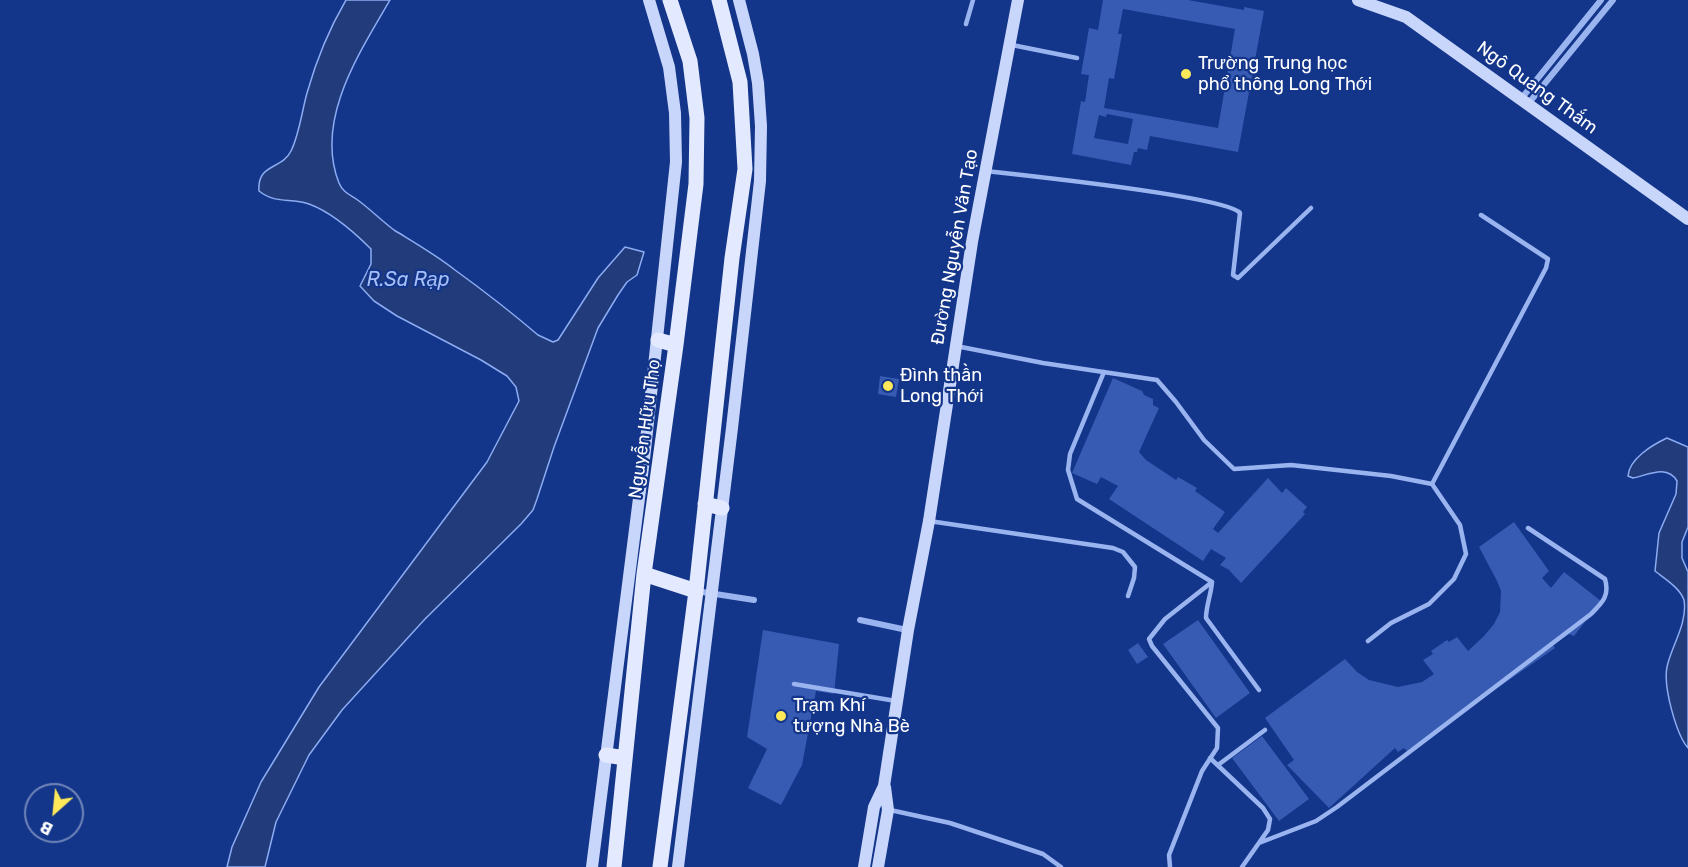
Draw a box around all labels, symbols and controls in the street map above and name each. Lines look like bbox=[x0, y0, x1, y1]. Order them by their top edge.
street label: Ngô Quang Thắm bbox=[1472, 37, 1602, 139]
place label: Trường Trung học phổ thông Long Thới bbox=[1198, 53, 1372, 96]
marker: Trường Trung học phổ thông Long Thới bbox=[1179, 67, 1193, 81]
street label: Đường Nguyễn Văn Tạo bbox=[927, 147, 983, 347]
water label: R.Sa Rạp bbox=[366, 268, 450, 292]
street label: Nguyễn Hữu Thọ bbox=[625, 358, 665, 500]
place label: Đình thần Long Thới bbox=[900, 365, 984, 407]
marker: Đình thần Long Thới bbox=[881, 379, 895, 393]
place label: Trạm Khí tượng Nhà Bè bbox=[793, 695, 910, 738]
marker: Trạm Khí tượng Nhà Bè bbox=[774, 709, 788, 723]
north arrow bbox=[24, 783, 84, 843]
text: B bbox=[37, 817, 56, 839]

